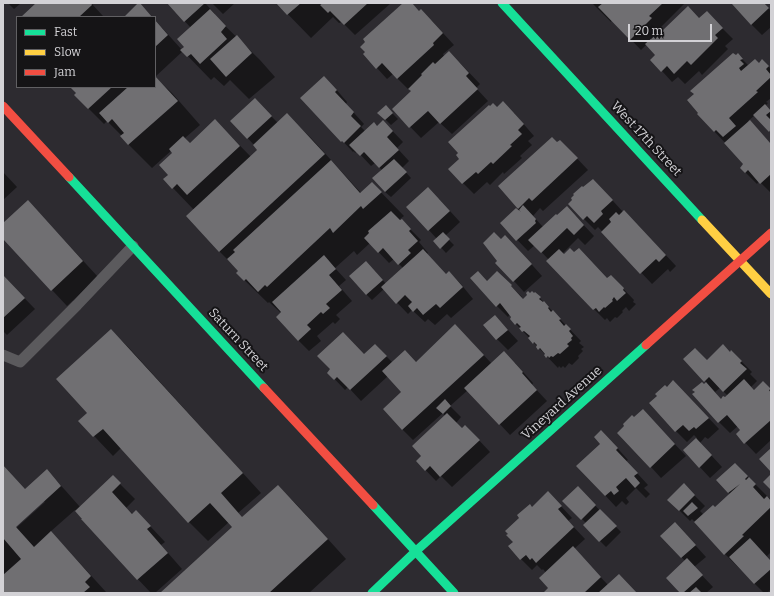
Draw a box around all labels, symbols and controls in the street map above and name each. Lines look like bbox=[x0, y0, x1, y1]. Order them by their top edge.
legend bbox=[16, 16, 156, 88]
scale bar bbox=[630, 16, 714, 42]
text: 20 m bbox=[635, 24, 663, 38]
text: Fast bbox=[54, 25, 77, 39]
text: Slow bbox=[54, 45, 81, 59]
text: Jam bbox=[54, 65, 76, 79]
street label: West 17th Street bbox=[607, 98, 685, 180]
street label: Saturn Street bbox=[205, 305, 271, 375]
street label: Vineyard Avenue bbox=[519, 363, 605, 443]

